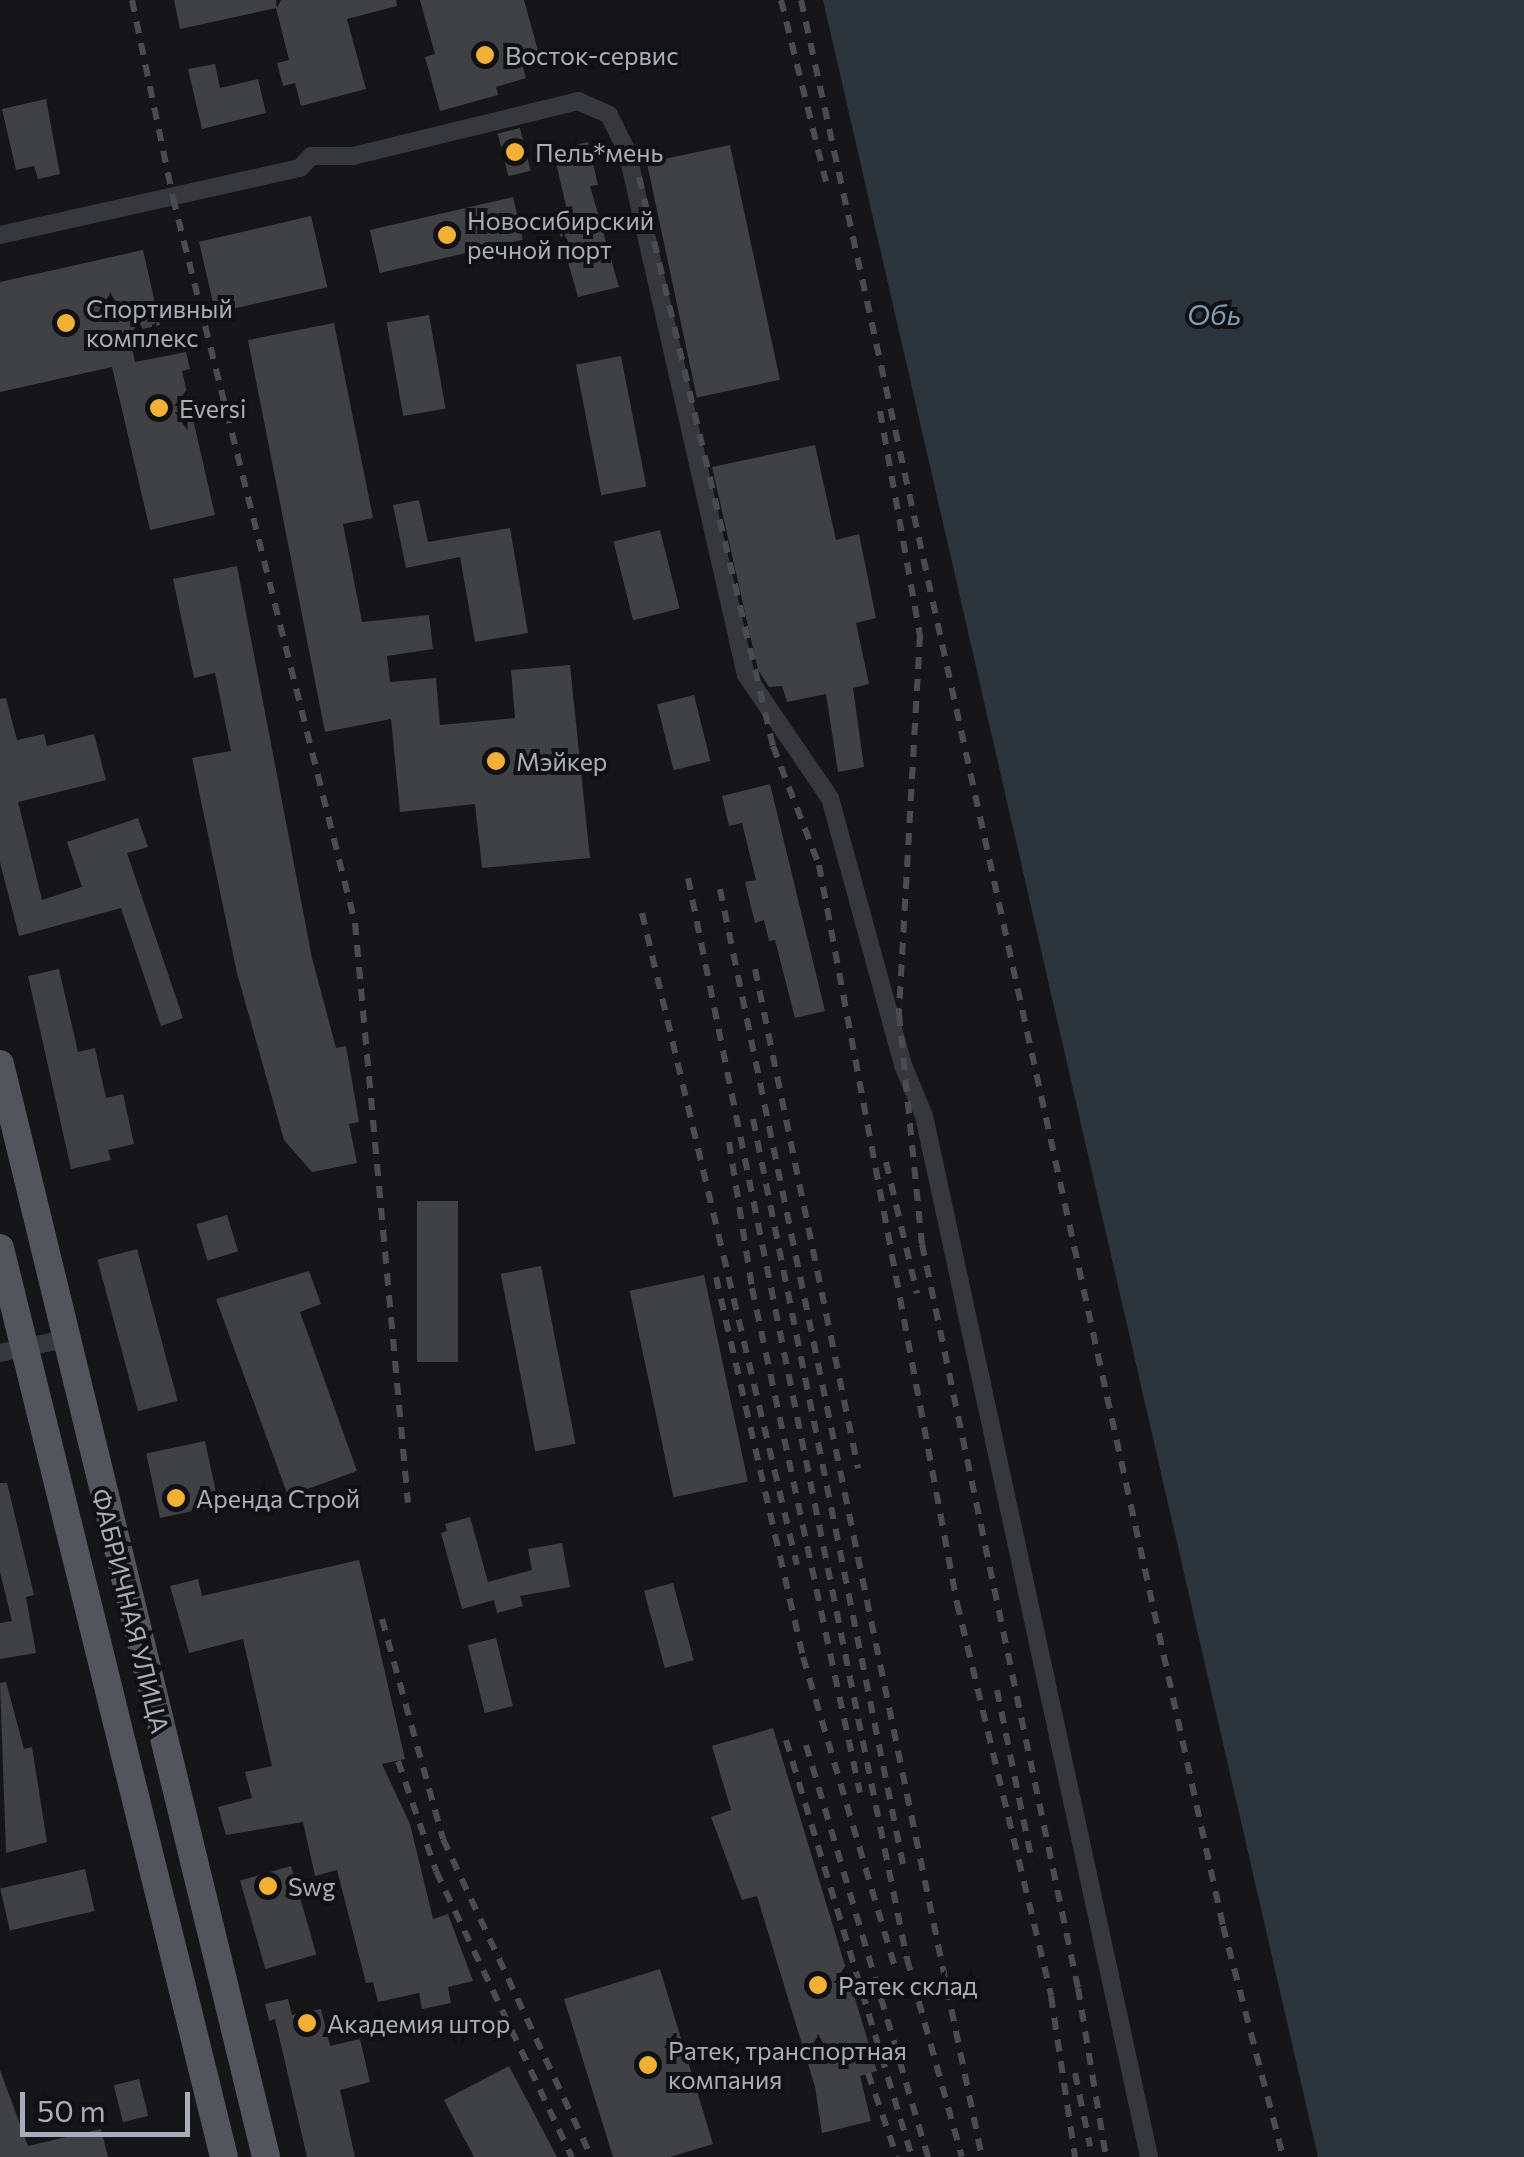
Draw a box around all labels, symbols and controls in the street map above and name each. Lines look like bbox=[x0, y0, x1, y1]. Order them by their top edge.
place label: Восток-сервис bbox=[505, 40, 679, 70]
marker: Восток-сервис bbox=[474, 44, 496, 66]
place label: Пель*мень bbox=[535, 137, 663, 167]
marker: Пель*мень bbox=[504, 141, 526, 163]
place label: Новосибирский речной порт bbox=[467, 206, 654, 265]
marker: Новосибирский речной порт bbox=[436, 224, 458, 246]
place label: Спортивный комплекс bbox=[86, 294, 233, 353]
water label: Обь bbox=[1187, 297, 1241, 331]
marker: Спортивный комплекс bbox=[55, 312, 77, 334]
place label: Eversi bbox=[179, 393, 246, 423]
marker: Eversi bbox=[148, 397, 170, 419]
place label: Мэйкер bbox=[516, 746, 607, 776]
marker: Мэйкер bbox=[485, 750, 507, 772]
place label: Аренда Строй bbox=[196, 1483, 360, 1513]
street label: ФАБРИЧНАЯ УЛИЦА bbox=[86, 1486, 176, 1736]
marker: Аренда Строй bbox=[165, 1487, 187, 1509]
place label: Swg bbox=[288, 1871, 336, 1901]
marker: Swg bbox=[257, 1875, 279, 1897]
place label: Ратек склад bbox=[838, 1970, 977, 2000]
marker: Ратек склад bbox=[807, 1974, 829, 1996]
place label: Академия штор bbox=[327, 2008, 510, 2038]
marker: Академия штор bbox=[296, 2012, 318, 2034]
place label: Ратек, транспортная компания bbox=[668, 2036, 907, 2095]
marker: Ратек, транспортная компания bbox=[637, 2054, 659, 2076]
scale bar bbox=[25, 2072, 195, 2134]
text: 50 m bbox=[37, 2091, 106, 2128]

